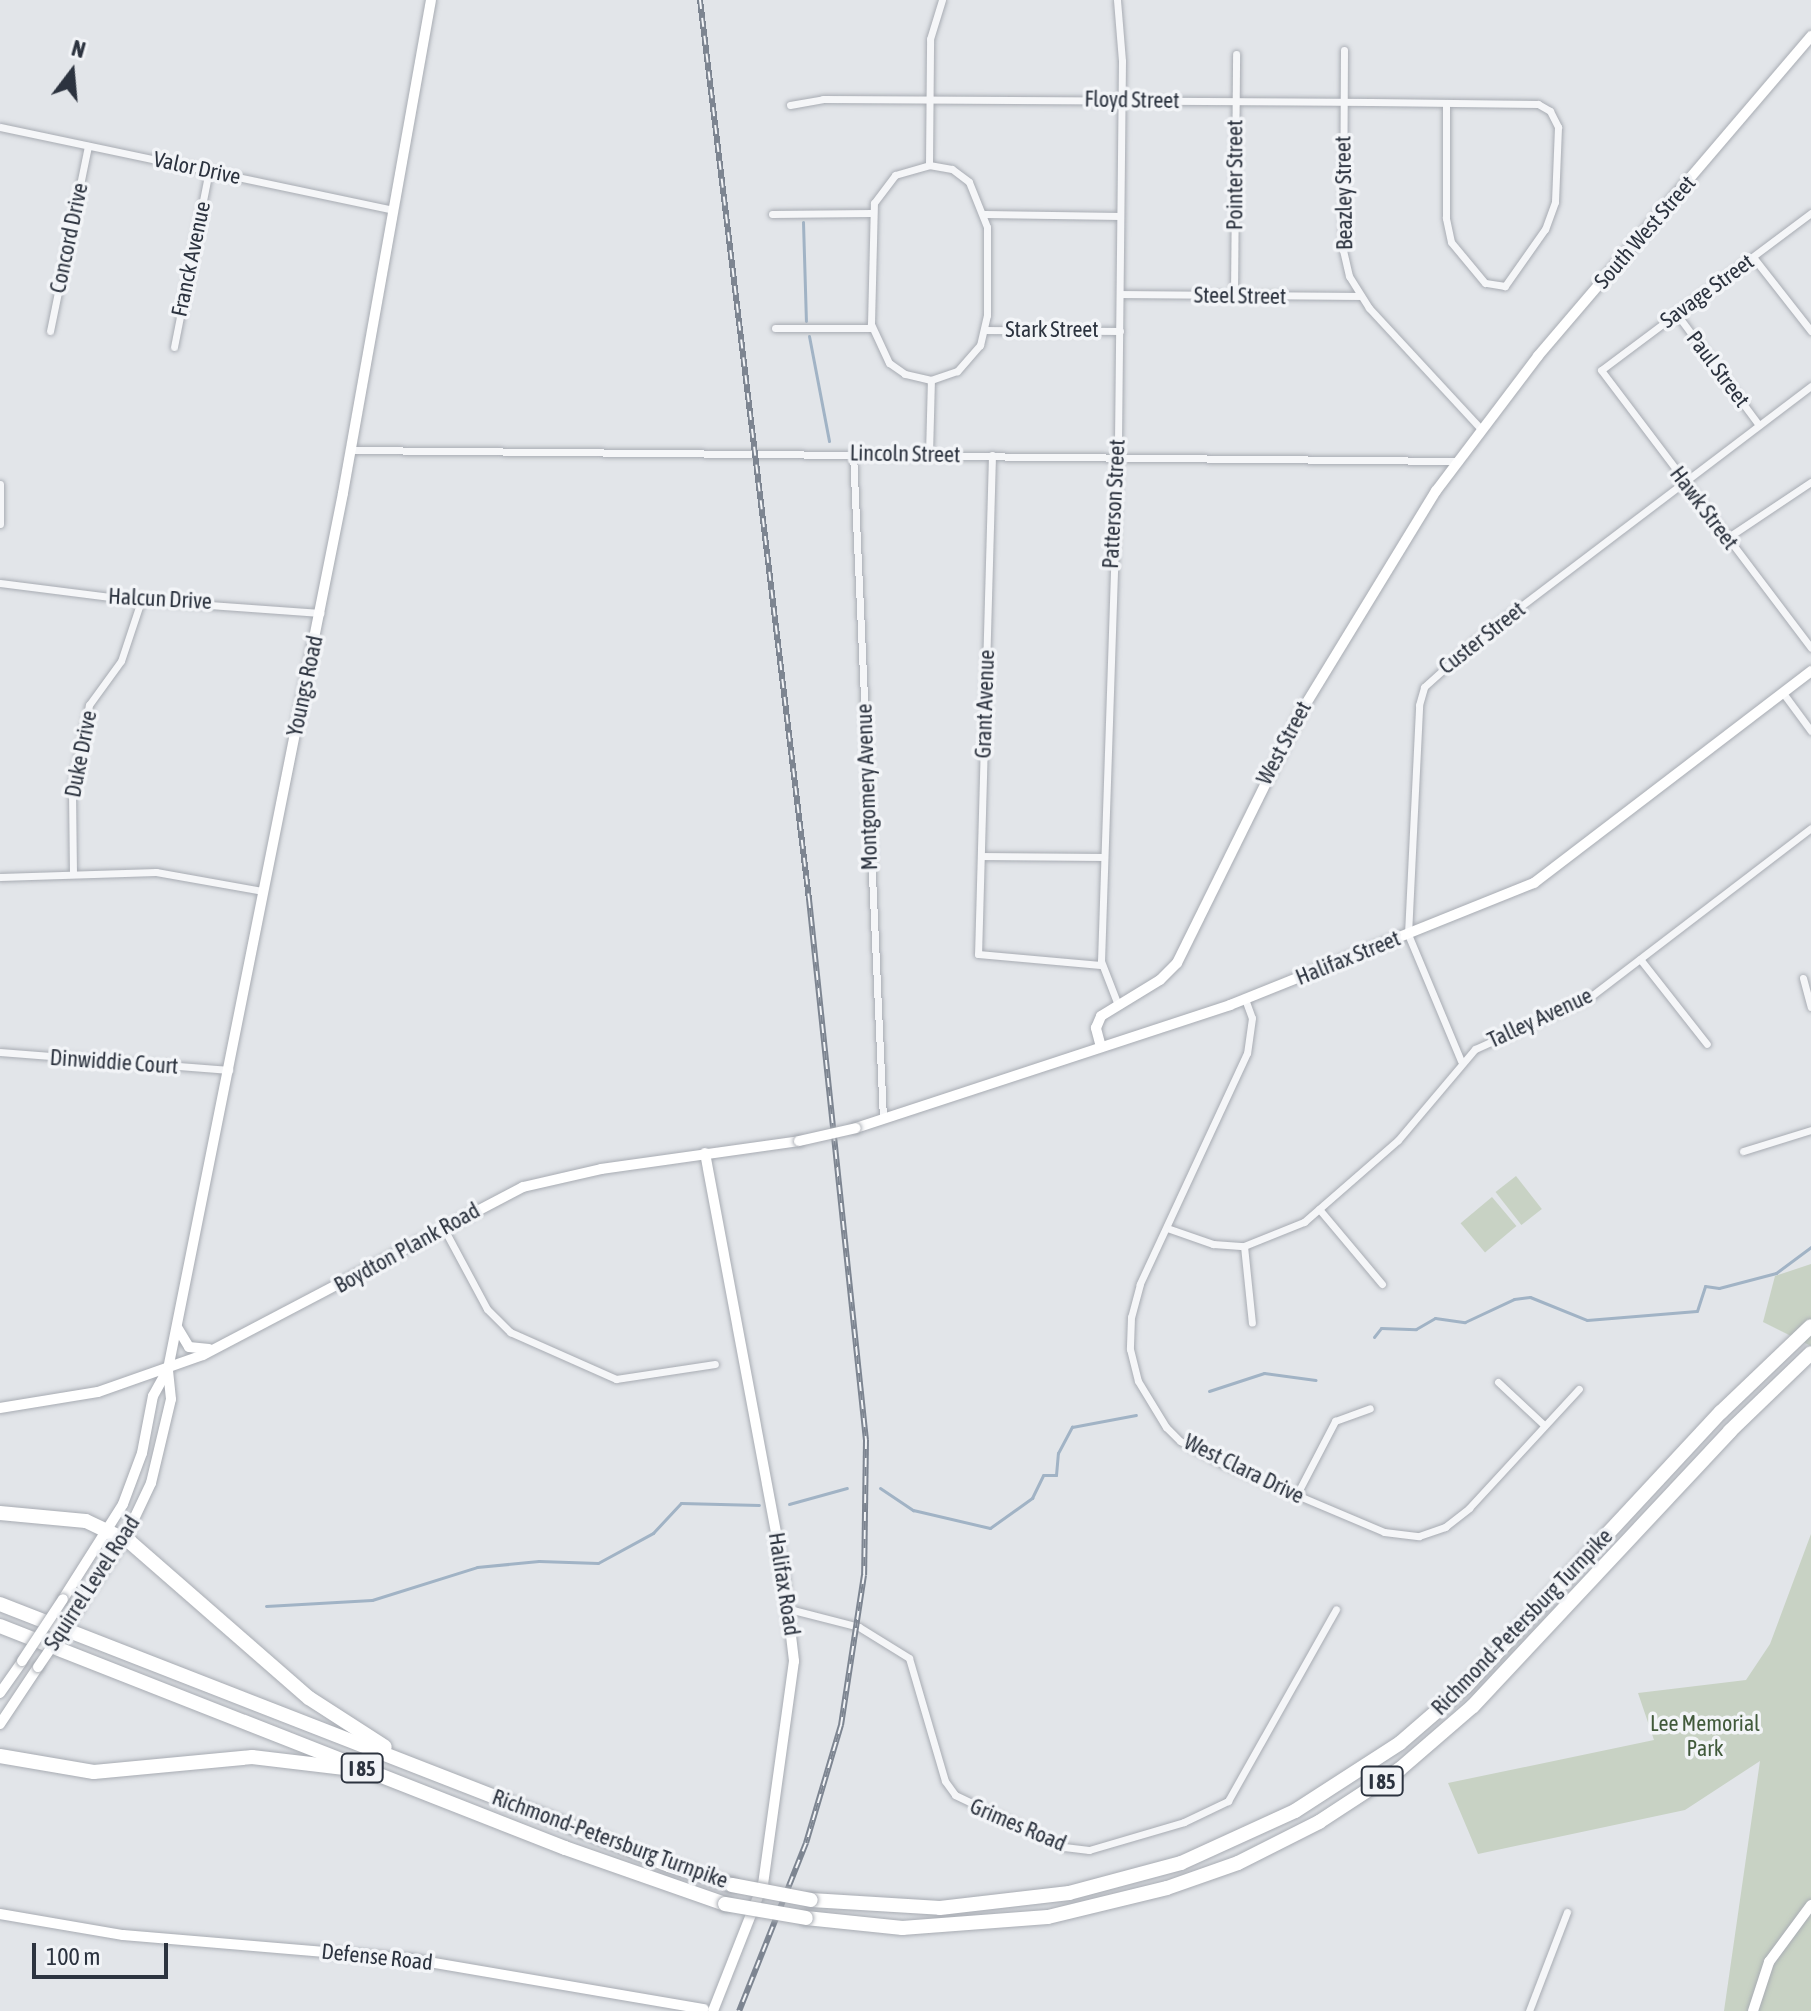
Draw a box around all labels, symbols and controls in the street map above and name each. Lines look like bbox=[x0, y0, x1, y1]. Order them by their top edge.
north arrow bbox=[32, 32, 112, 112]
text: N bbox=[69, 35, 88, 63]
street label: Floyd Street bbox=[1084, 86, 1180, 114]
street label: Pointer Street bbox=[1222, 120, 1248, 230]
street label: Beazley Street bbox=[1330, 136, 1358, 250]
street label: Valor Drive bbox=[151, 146, 243, 190]
street label: South West Street bbox=[1589, 170, 1701, 294]
street label: Concord Drive bbox=[44, 180, 94, 296]
street label: Franck Avenue bbox=[166, 199, 216, 319]
street label: Savage Street bbox=[1655, 248, 1759, 334]
street label: Steel Street bbox=[1194, 282, 1286, 310]
street label: Stark Street bbox=[1005, 317, 1099, 343]
street label: Paul Street bbox=[1681, 326, 1755, 412]
street label: Patterson Street bbox=[1097, 439, 1131, 569]
street label: Lincoln Street bbox=[850, 440, 960, 468]
street label: Hawk Street bbox=[1664, 461, 1744, 555]
street label: Halcun Drive bbox=[107, 583, 213, 615]
street label: Custer Street bbox=[1434, 596, 1530, 680]
street label: Youngs Road bbox=[281, 633, 329, 739]
street label: Grant Avenue bbox=[970, 649, 1000, 759]
street label: West Street bbox=[1251, 697, 1317, 789]
street label: Montgomery Avenue bbox=[851, 703, 883, 871]
street label: Duke Drive bbox=[60, 708, 102, 800]
street label: Halifax Street bbox=[1292, 925, 1404, 991]
street label: Talley Avenue bbox=[1483, 982, 1597, 1054]
street label: Dinwiddie Court bbox=[49, 1044, 179, 1080]
street label: Boydton Plank Road bbox=[330, 1197, 484, 1299]
street label: West Clara Drive bbox=[1180, 1429, 1308, 1509]
street label: Squirrel Level Road bbox=[39, 1511, 145, 1655]
street label: Richmond-Petersburg Turnpike bbox=[1426, 1523, 1618, 1721]
street label: Halifax Road bbox=[763, 1531, 805, 1637]
park label: Lee Memorial Park bbox=[1650, 1710, 1760, 1762]
road number: I 85 bbox=[340, 1752, 384, 1784]
road number: I 85 bbox=[1360, 1765, 1404, 1797]
street label: Richmond-Petersburg Turnpike bbox=[489, 1784, 731, 1894]
street label: Grimes Road bbox=[966, 1793, 1070, 1857]
scale bar bbox=[36, 1927, 172, 1977]
street label: Defense Road bbox=[320, 1938, 434, 1976]
text: 100 m bbox=[46, 1943, 100, 1970]

